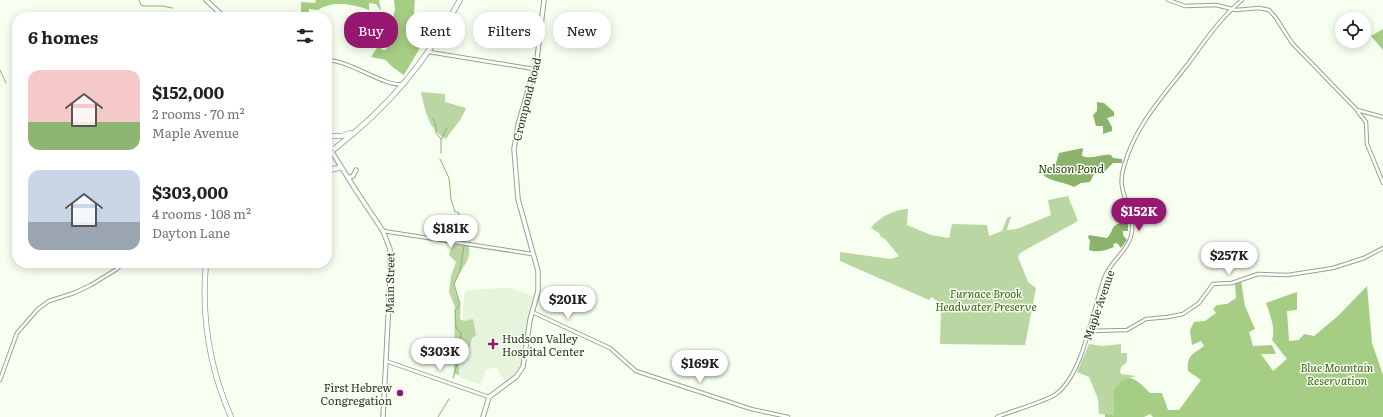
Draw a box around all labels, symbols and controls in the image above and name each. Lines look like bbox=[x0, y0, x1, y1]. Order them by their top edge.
chip: Buy bbox=[344, 12, 398, 48]
chip: Rent bbox=[406, 12, 465, 48]
chip: Filters bbox=[473, 12, 545, 48]
chip: New bbox=[553, 12, 611, 48]
map controls bbox=[1335, 12, 1371, 48]
button: locate bbox=[1335, 12, 1371, 48]
text: 6 homes bbox=[28, 24, 98, 49]
icon: filters bbox=[294, 25, 316, 47]
street label: Crompond Road bbox=[508, 55, 544, 142]
text: $152,000 bbox=[152, 79, 224, 104]
icon: home bbox=[60, 86, 108, 134]
text: 2 rooms · 70 m² bbox=[152, 104, 245, 123]
text: Maple Avenue bbox=[152, 123, 239, 142]
water label: Nelson Pond bbox=[1038, 159, 1104, 177]
text: $303,000 bbox=[152, 179, 228, 204]
icon: home bbox=[60, 186, 108, 234]
pin: $152K bbox=[1111, 198, 1167, 232]
text: $152K bbox=[1120, 201, 1158, 220]
text: 4 rooms · 108 m² bbox=[152, 204, 251, 223]
pin: $181K bbox=[423, 215, 479, 249]
text: $181K bbox=[433, 218, 469, 237]
text: Dayton Lane bbox=[152, 223, 230, 242]
pin: $257K bbox=[1201, 242, 1257, 276]
text: $257K bbox=[1210, 245, 1248, 264]
street label: Main Street bbox=[380, 252, 398, 314]
street label: Maple Avenue bbox=[1078, 267, 1118, 342]
park label: Furnace Brook Headwater Preserve bbox=[935, 285, 1037, 314]
pin: $201K bbox=[540, 286, 596, 320]
text: $201K bbox=[549, 289, 587, 308]
place label: Hudson Valley Hospital Center bbox=[502, 330, 585, 359]
pin: $303K bbox=[412, 338, 468, 372]
marker: Hudson Valley Hospital Center bbox=[487, 338, 499, 350]
text: $303K bbox=[420, 341, 460, 360]
pin: $169K bbox=[672, 350, 728, 384]
text: $169K bbox=[681, 353, 719, 372]
park label: Blue Mountain Reservation bbox=[1301, 359, 1374, 388]
place label: First Hebrew Congregation bbox=[320, 379, 393, 408]
marker: First Hebrew Congregation bbox=[395, 388, 405, 398]

